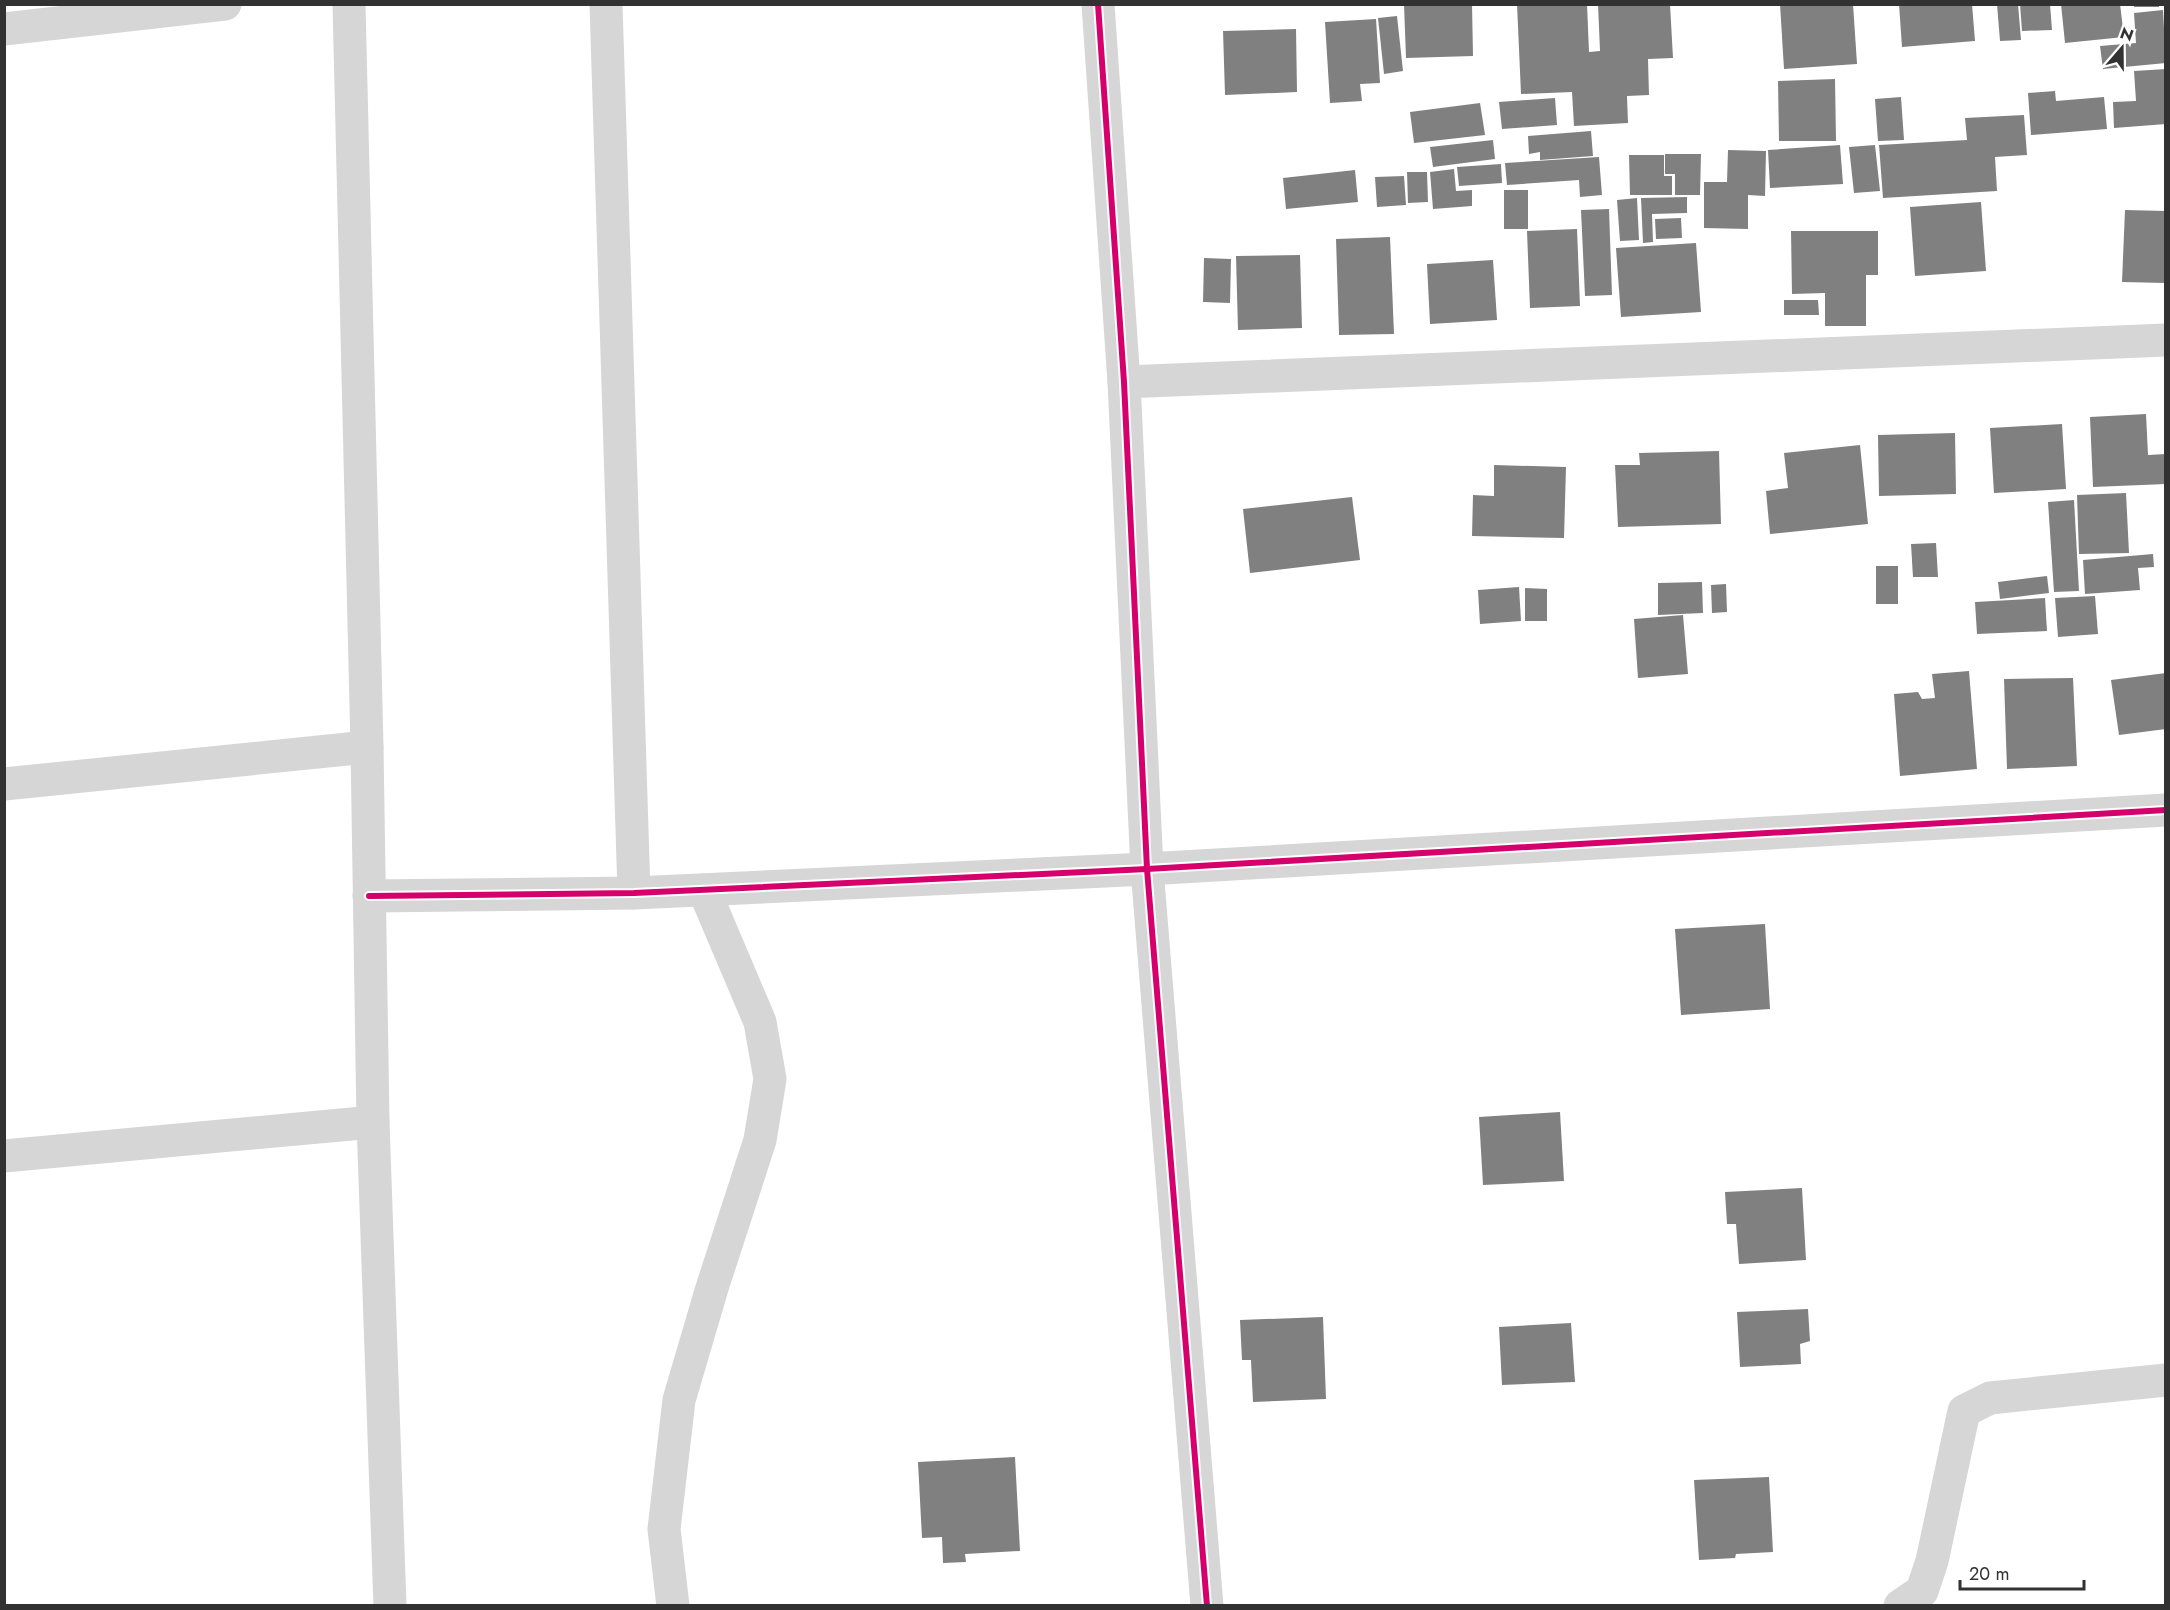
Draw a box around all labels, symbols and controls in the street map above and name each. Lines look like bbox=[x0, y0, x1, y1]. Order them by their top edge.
north arrow bbox=[2092, 18, 2152, 78]
text: N bbox=[2117, 21, 2137, 47]
scale bar bbox=[1960, 1553, 2084, 1591]
text: 20 m bbox=[1969, 1561, 2009, 1587]

